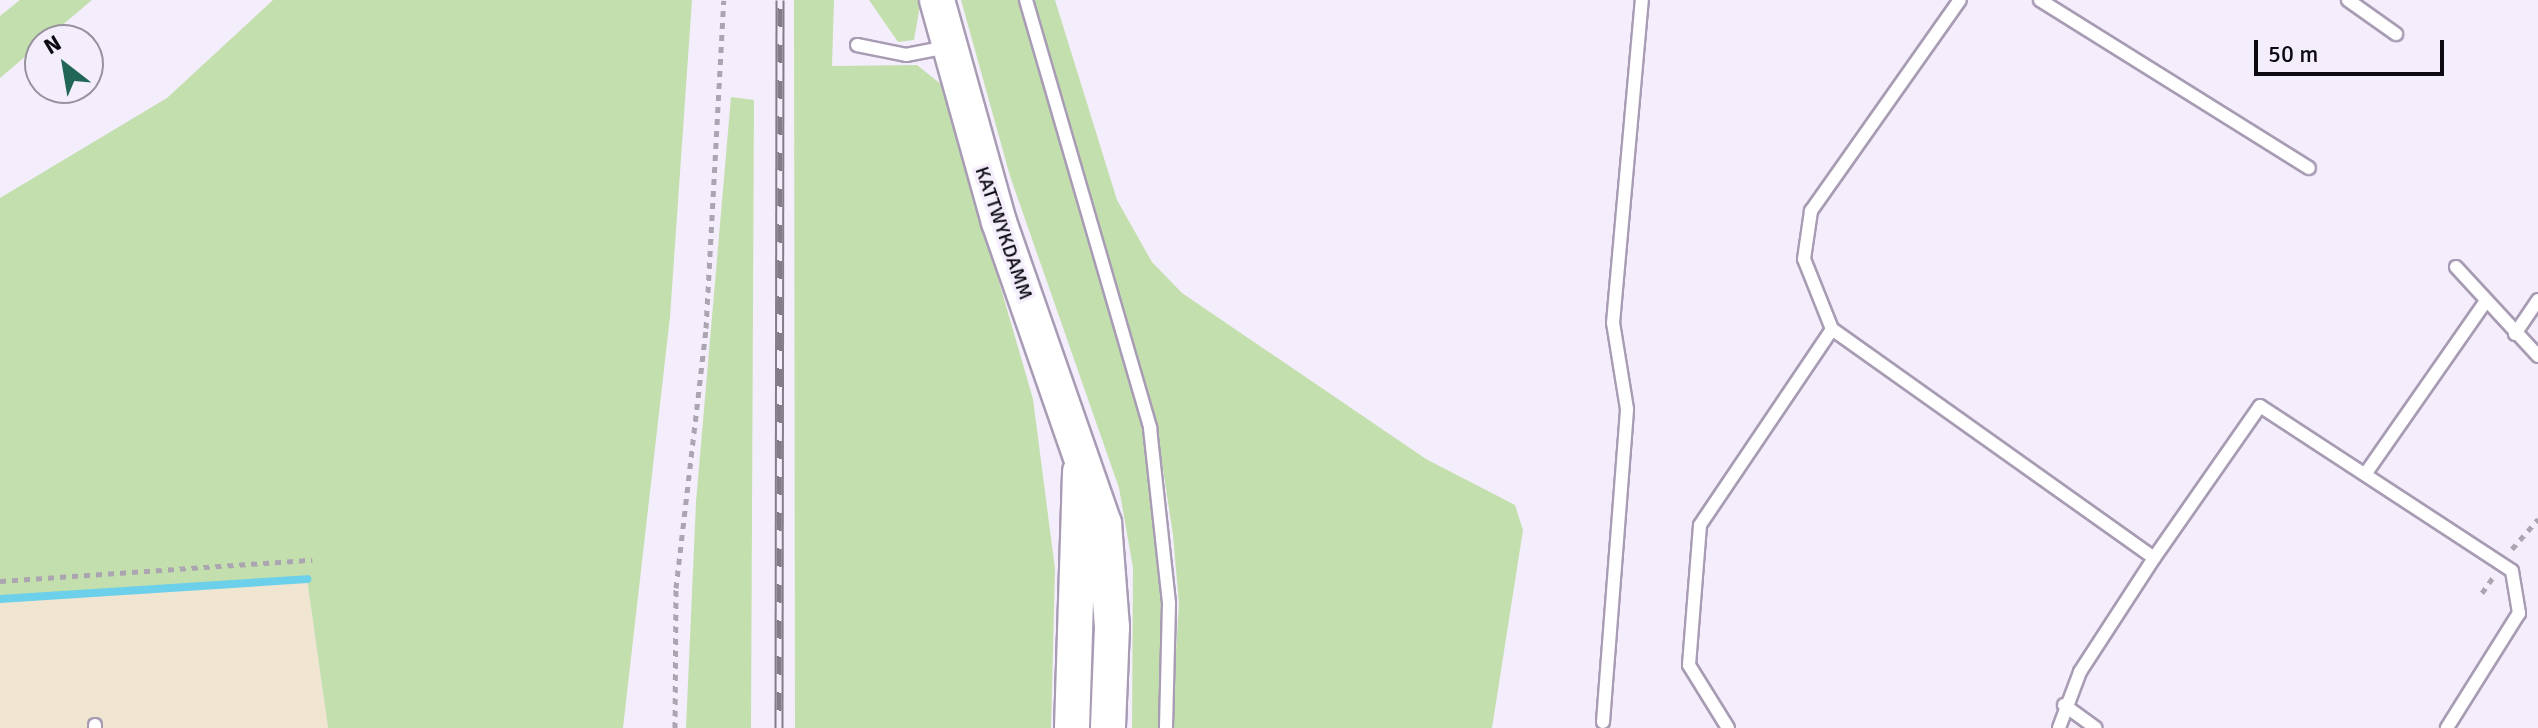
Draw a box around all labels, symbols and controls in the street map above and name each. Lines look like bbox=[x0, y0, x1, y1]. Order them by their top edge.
north arrow bbox=[24, 24, 104, 104]
scale bar bbox=[2258, 24, 2448, 74]
text: N bbox=[39, 29, 66, 60]
text: 50 m bbox=[2268, 39, 2318, 69]
street label: KATTWYKDAMM bbox=[970, 163, 1038, 303]

